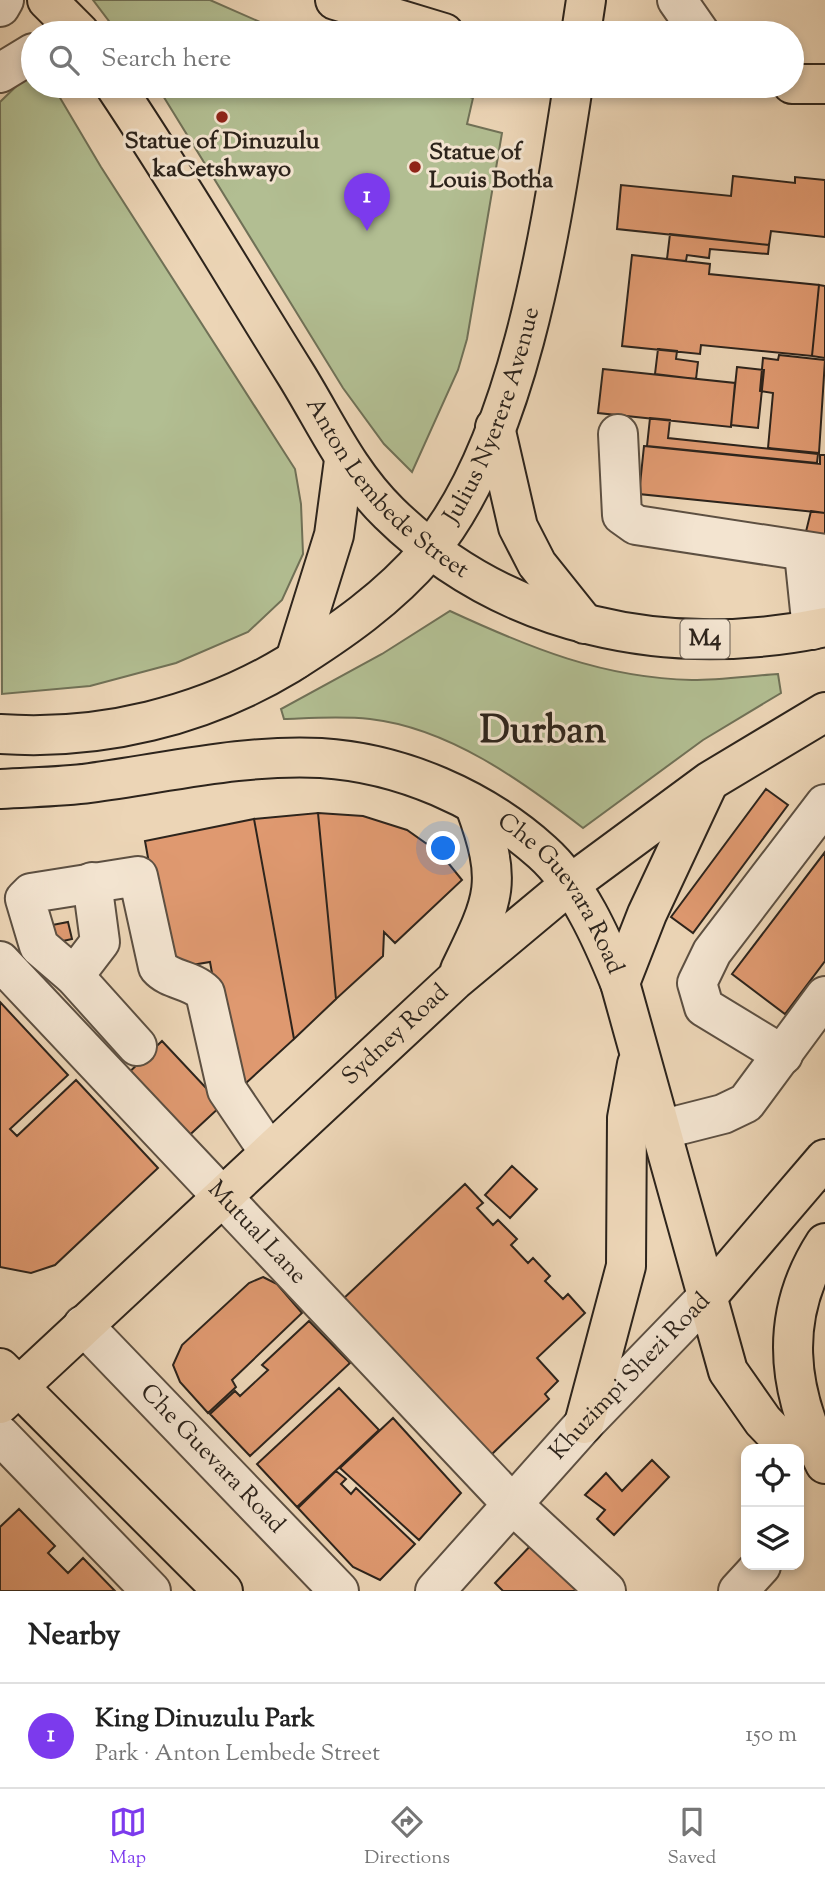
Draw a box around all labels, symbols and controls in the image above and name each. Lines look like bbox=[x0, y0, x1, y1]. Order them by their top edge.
search box bbox=[21, 21, 804, 98]
icon: search bbox=[45, 41, 83, 79]
text: Search here bbox=[101, 41, 231, 78]
marker: Statue of Dinuzulu kaCetshwayo bbox=[214, 109, 230, 125]
place label: Statue of Dinuzulu kaCetshwayo bbox=[125, 125, 320, 187]
place label: Statue of Louis Botha bbox=[429, 136, 554, 198]
marker: Statue of Louis Botha bbox=[407, 159, 423, 175]
pin: 1 bbox=[344, 173, 390, 231]
street label: Julius Nyerere Avenue bbox=[435, 304, 549, 532]
street label: Anton Lembede Street bbox=[296, 392, 475, 587]
road number: M4 bbox=[680, 620, 730, 659]
district label: Durban bbox=[480, 706, 607, 760]
street label: Che Guevara Road bbox=[490, 805, 632, 980]
your location bbox=[426, 831, 460, 865]
street label: Sydney Road bbox=[335, 976, 457, 1094]
street label: Mutual Lane bbox=[199, 1174, 314, 1292]
street label: Khuzimpi Shezi Road bbox=[542, 1285, 719, 1468]
street label: Che Guevara Road bbox=[132, 1376, 293, 1542]
map controls bbox=[741, 1444, 804, 1570]
button: locate bbox=[741, 1444, 804, 1507]
button: layers bbox=[741, 1507, 804, 1570]
text: Nearby bbox=[28, 1615, 120, 1658]
text: King Dinuzulu Park bbox=[95, 1701, 315, 1738]
text: 1 bbox=[47, 1719, 55, 1752]
text: 150 m bbox=[745, 1719, 797, 1752]
text: Park · Anton Lembede Street bbox=[95, 1738, 380, 1771]
tab: Map bbox=[109, 1803, 147, 1872]
tab: Directions bbox=[364, 1803, 450, 1872]
tab: Saved bbox=[667, 1803, 716, 1872]

